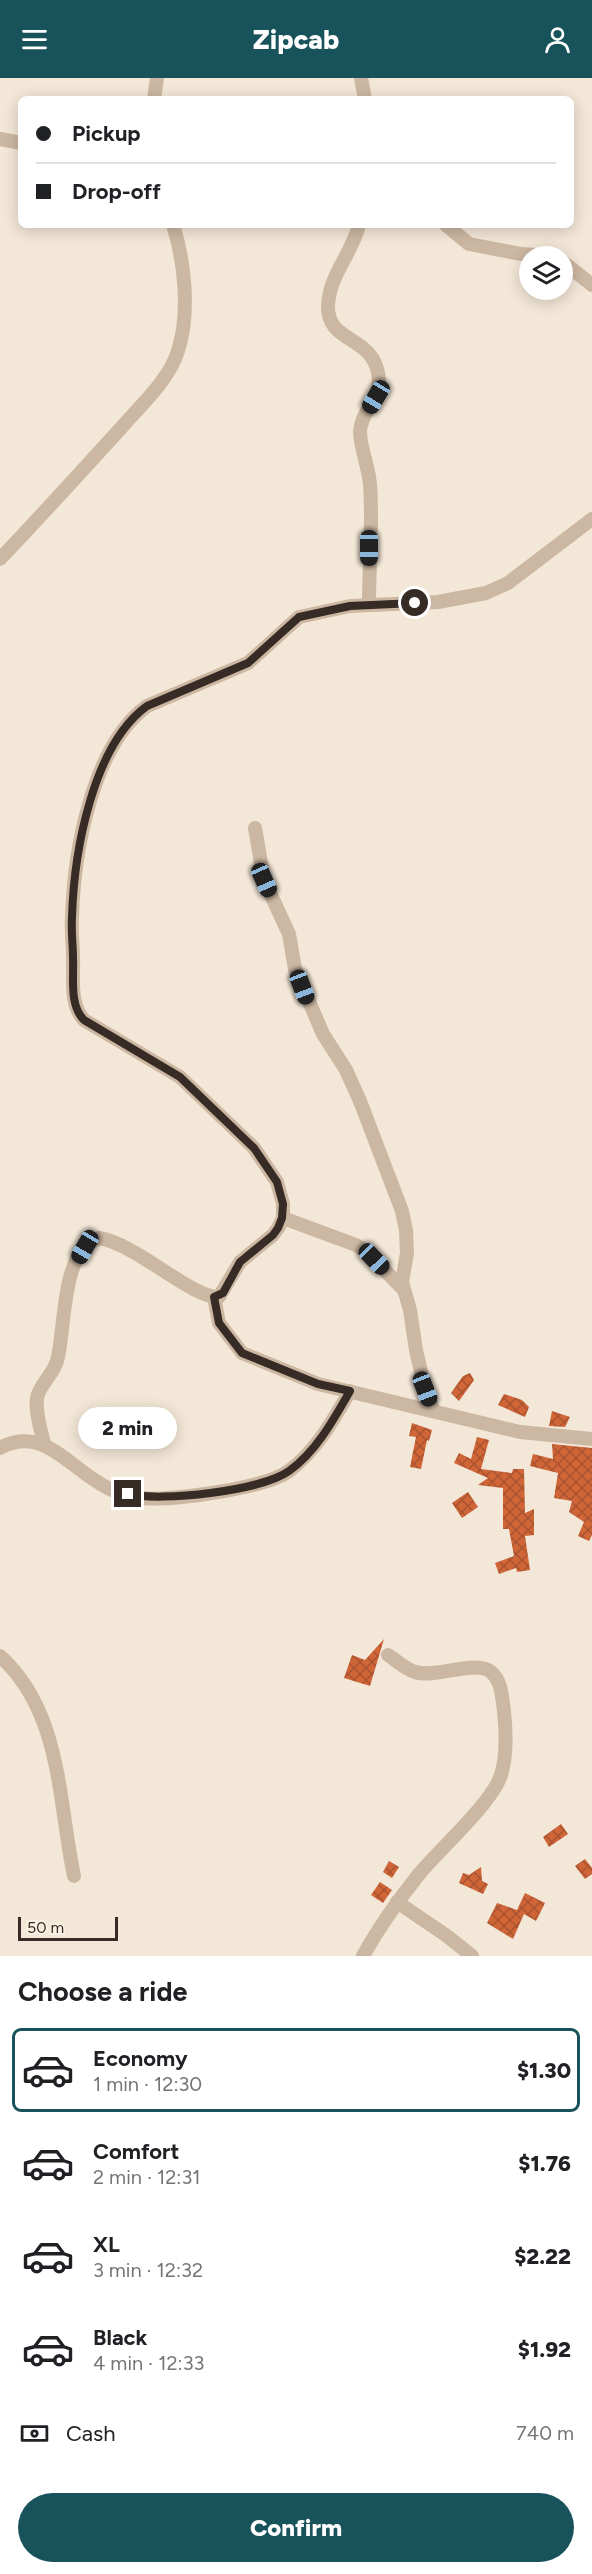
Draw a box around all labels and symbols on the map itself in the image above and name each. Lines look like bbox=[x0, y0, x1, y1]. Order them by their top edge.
car bbox=[359, 377, 393, 417]
car bbox=[360, 530, 378, 566]
route start bbox=[401, 589, 428, 616]
car bbox=[248, 860, 280, 900]
car bbox=[287, 967, 317, 1007]
car bbox=[68, 1227, 102, 1267]
car bbox=[355, 1240, 393, 1278]
car bbox=[410, 1369, 440, 1409]
callout: 2 min bbox=[78, 1407, 178, 1449]
route end bbox=[114, 1480, 141, 1507]
scale bar bbox=[18, 1914, 118, 1942]

